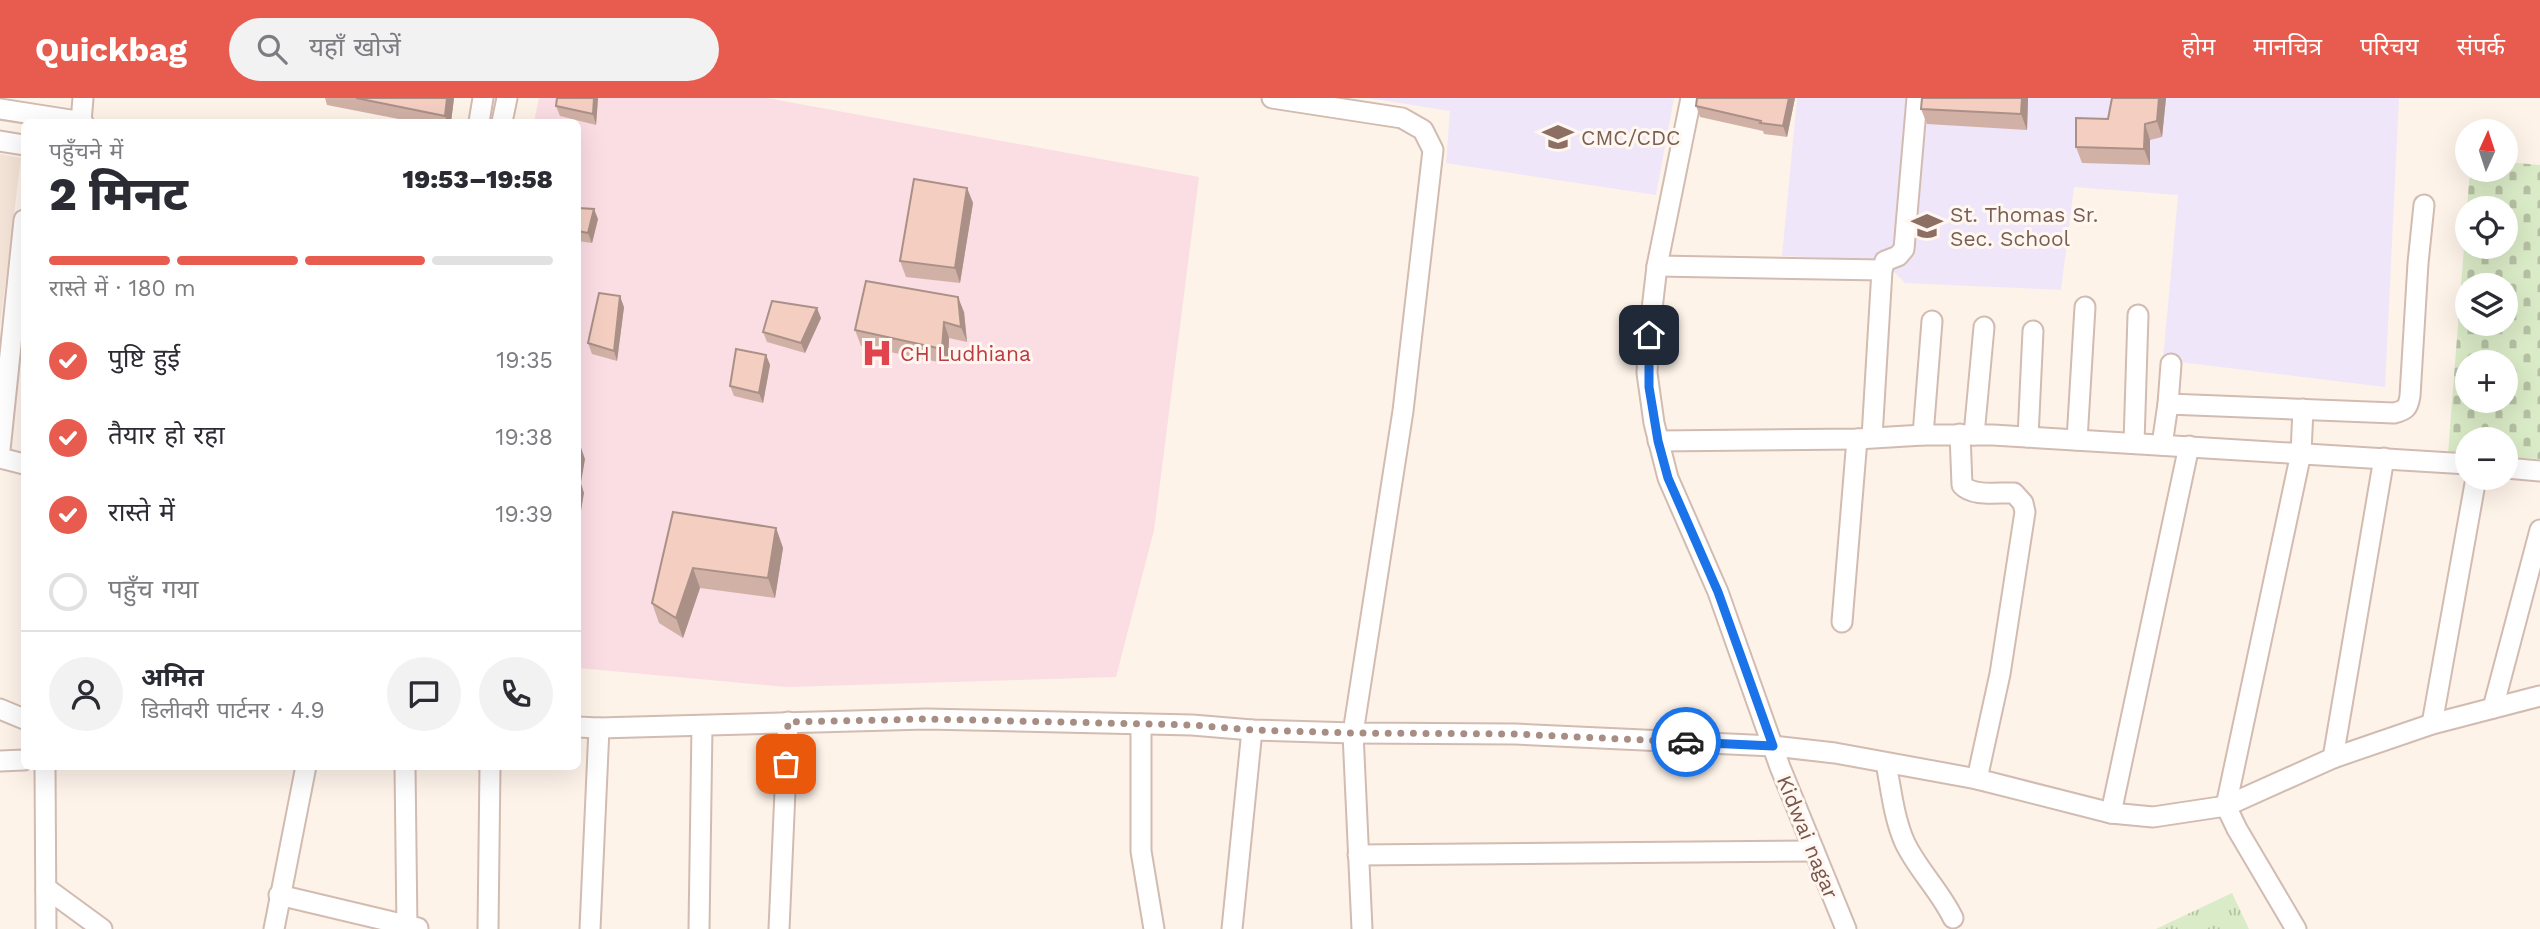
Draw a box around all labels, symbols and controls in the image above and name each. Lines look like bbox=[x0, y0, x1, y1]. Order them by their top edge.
search box bbox=[229, 18, 719, 81]
text: Quickbag bbox=[35, 30, 187, 69]
icon: search bbox=[253, 30, 291, 68]
text: यहाँ खोजें bbox=[309, 32, 401, 62]
text: होम bbox=[2182, 33, 2215, 61]
text: मानचित्र bbox=[2253, 33, 2322, 61]
text: परिचय bbox=[2360, 33, 2419, 61]
text: संपर्क bbox=[2457, 33, 2505, 61]
north arrow bbox=[2455, 119, 2518, 182]
map controls bbox=[2455, 119, 2518, 490]
school or university icon: CMC/CDC bbox=[1541, 120, 1575, 154]
place label: CMC/CDC bbox=[1581, 125, 1680, 150]
text: पहुँचने में bbox=[49, 138, 123, 165]
text: 19:53–19:58 bbox=[403, 164, 553, 194]
text: 2 मिनट bbox=[49, 167, 188, 221]
button: locate bbox=[2455, 196, 2518, 259]
place label: St. Thomas Sr. Sec. School bbox=[1950, 202, 2098, 251]
school or university icon: St. Thomas Sr. Sec. School bbox=[1910, 209, 1944, 243]
button: layers bbox=[2455, 273, 2518, 336]
text: रास्ते में · 180 m bbox=[49, 275, 196, 302]
pin bbox=[1619, 305, 1679, 365]
icon: home bbox=[1630, 316, 1668, 354]
hospital icon: CH Ludhiana bbox=[860, 336, 894, 370]
place label: CH Ludhiana bbox=[900, 341, 1031, 366]
icon: check bbox=[49, 342, 87, 380]
text: पुष्टि हुई bbox=[108, 343, 180, 373]
text: 19:35 bbox=[496, 347, 553, 374]
button: + bbox=[2455, 350, 2518, 413]
icon: check bbox=[49, 419, 87, 457]
text: तैयार हो रहा bbox=[108, 420, 225, 450]
text: 19:38 bbox=[495, 424, 553, 451]
button: − bbox=[2455, 427, 2518, 490]
icon: check bbox=[49, 496, 87, 534]
text: रास्ते में bbox=[108, 497, 175, 527]
text: 19:39 bbox=[495, 501, 553, 528]
text: पहुँच गया bbox=[108, 574, 198, 604]
button: person bbox=[49, 657, 123, 731]
button: chat bbox=[387, 657, 461, 731]
button: phone bbox=[479, 657, 553, 731]
text: अमित bbox=[141, 662, 204, 692]
text: डिलीवरी पार्टनर · 4.9 bbox=[141, 697, 325, 724]
courier bbox=[1651, 707, 1721, 777]
icon: car bbox=[1667, 723, 1705, 761]
pin bbox=[756, 734, 816, 794]
icon: bag bbox=[767, 745, 805, 783]
street label: Kidwai nagar bbox=[1772, 772, 1844, 903]

